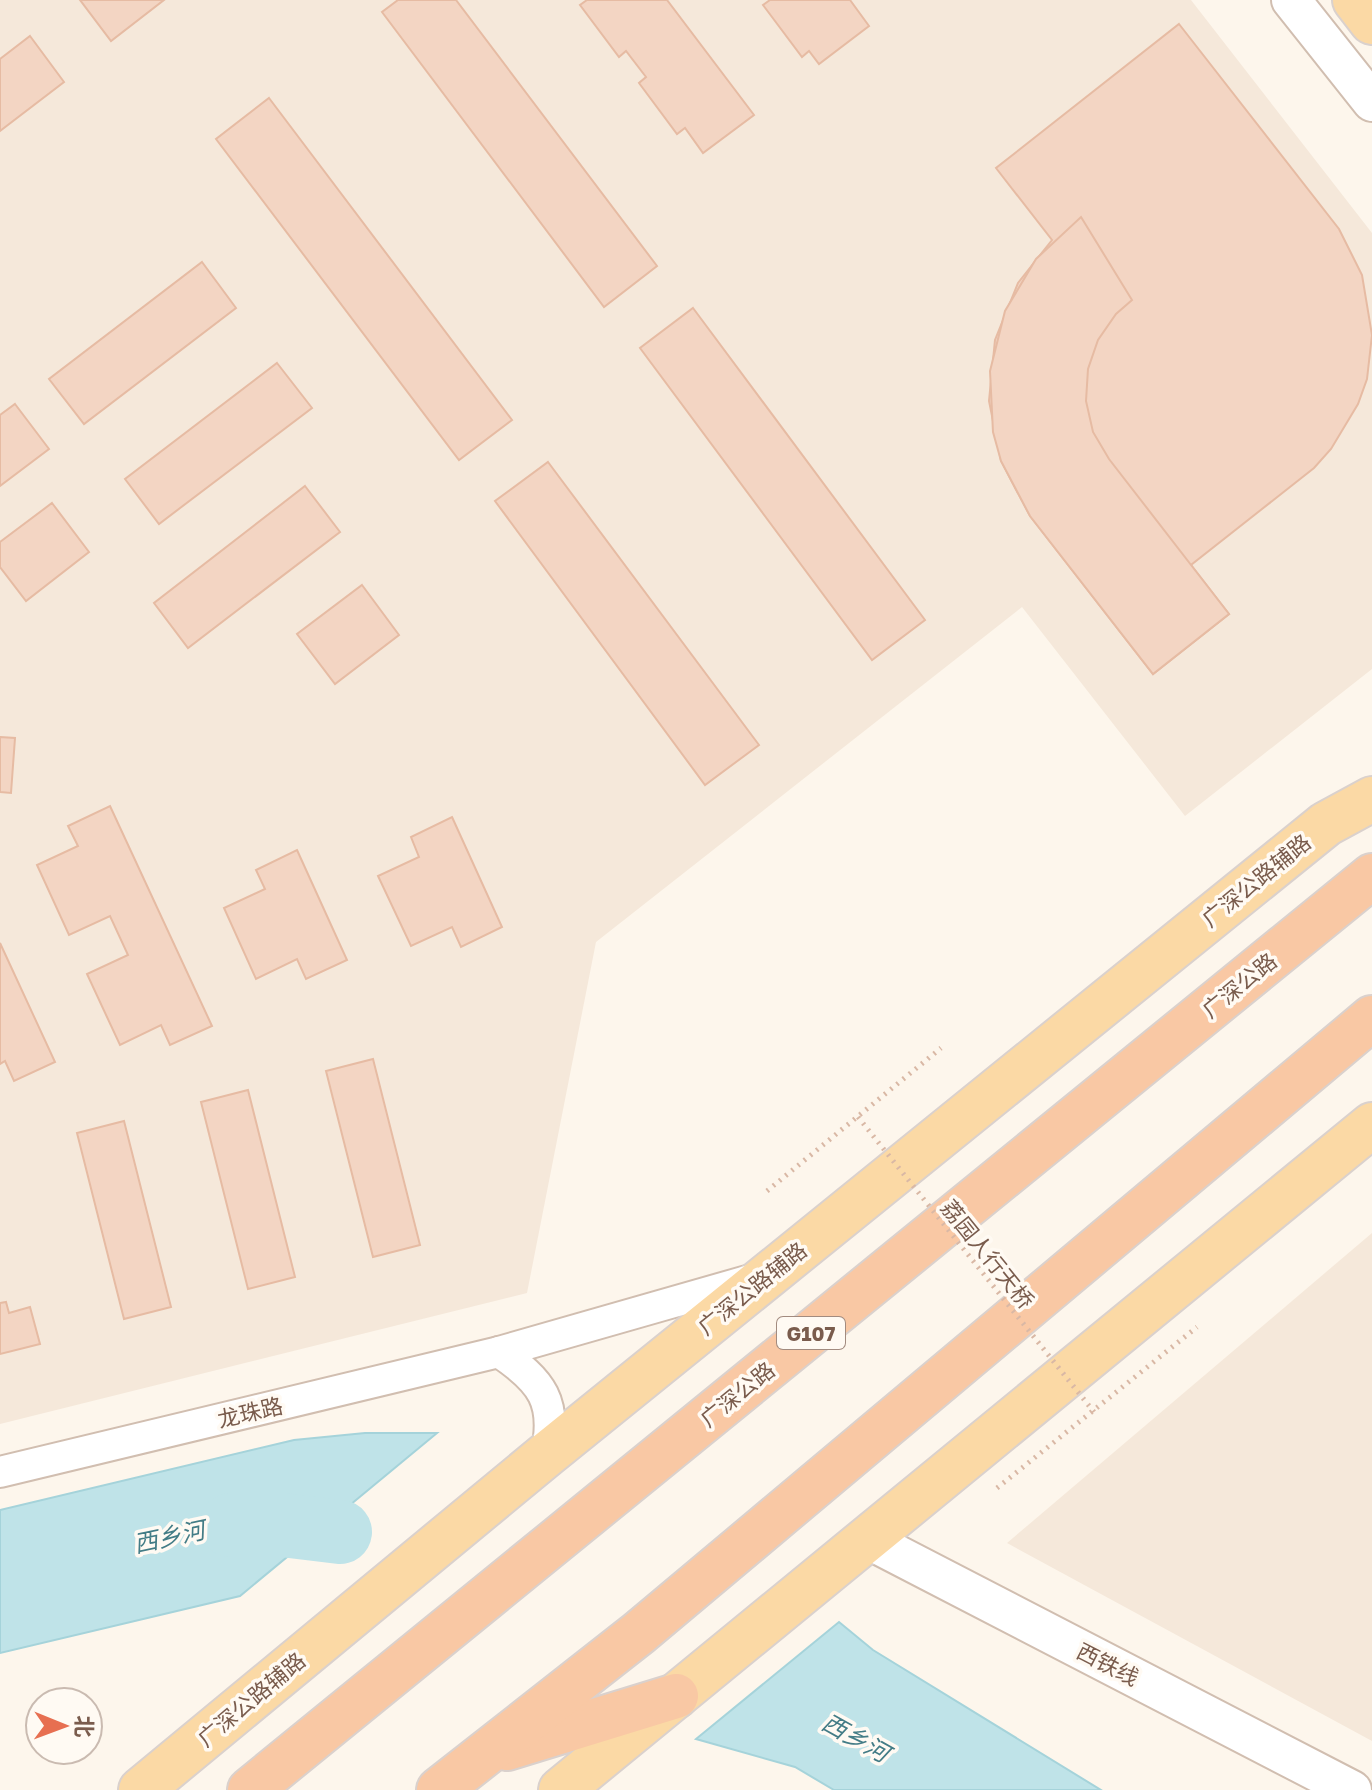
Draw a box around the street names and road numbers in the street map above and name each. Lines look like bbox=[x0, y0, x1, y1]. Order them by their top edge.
street label: 广深公路辅路 bbox=[1196, 828, 1316, 932]
street label: 广深公路 bbox=[1196, 947, 1282, 1023]
street label: 荔园人行天桥 bbox=[936, 1194, 1040, 1314]
street label: 广深公路辅路 bbox=[692, 1236, 812, 1340]
road number: G107 bbox=[777, 1317, 845, 1349]
street label: 广深公路 bbox=[694, 1356, 780, 1432]
street label: 龙珠路 bbox=[215, 1391, 285, 1433]
street label: 西铁线 bbox=[1072, 1637, 1144, 1691]
street label: 广深公路辅路 bbox=[192, 1646, 310, 1752]

